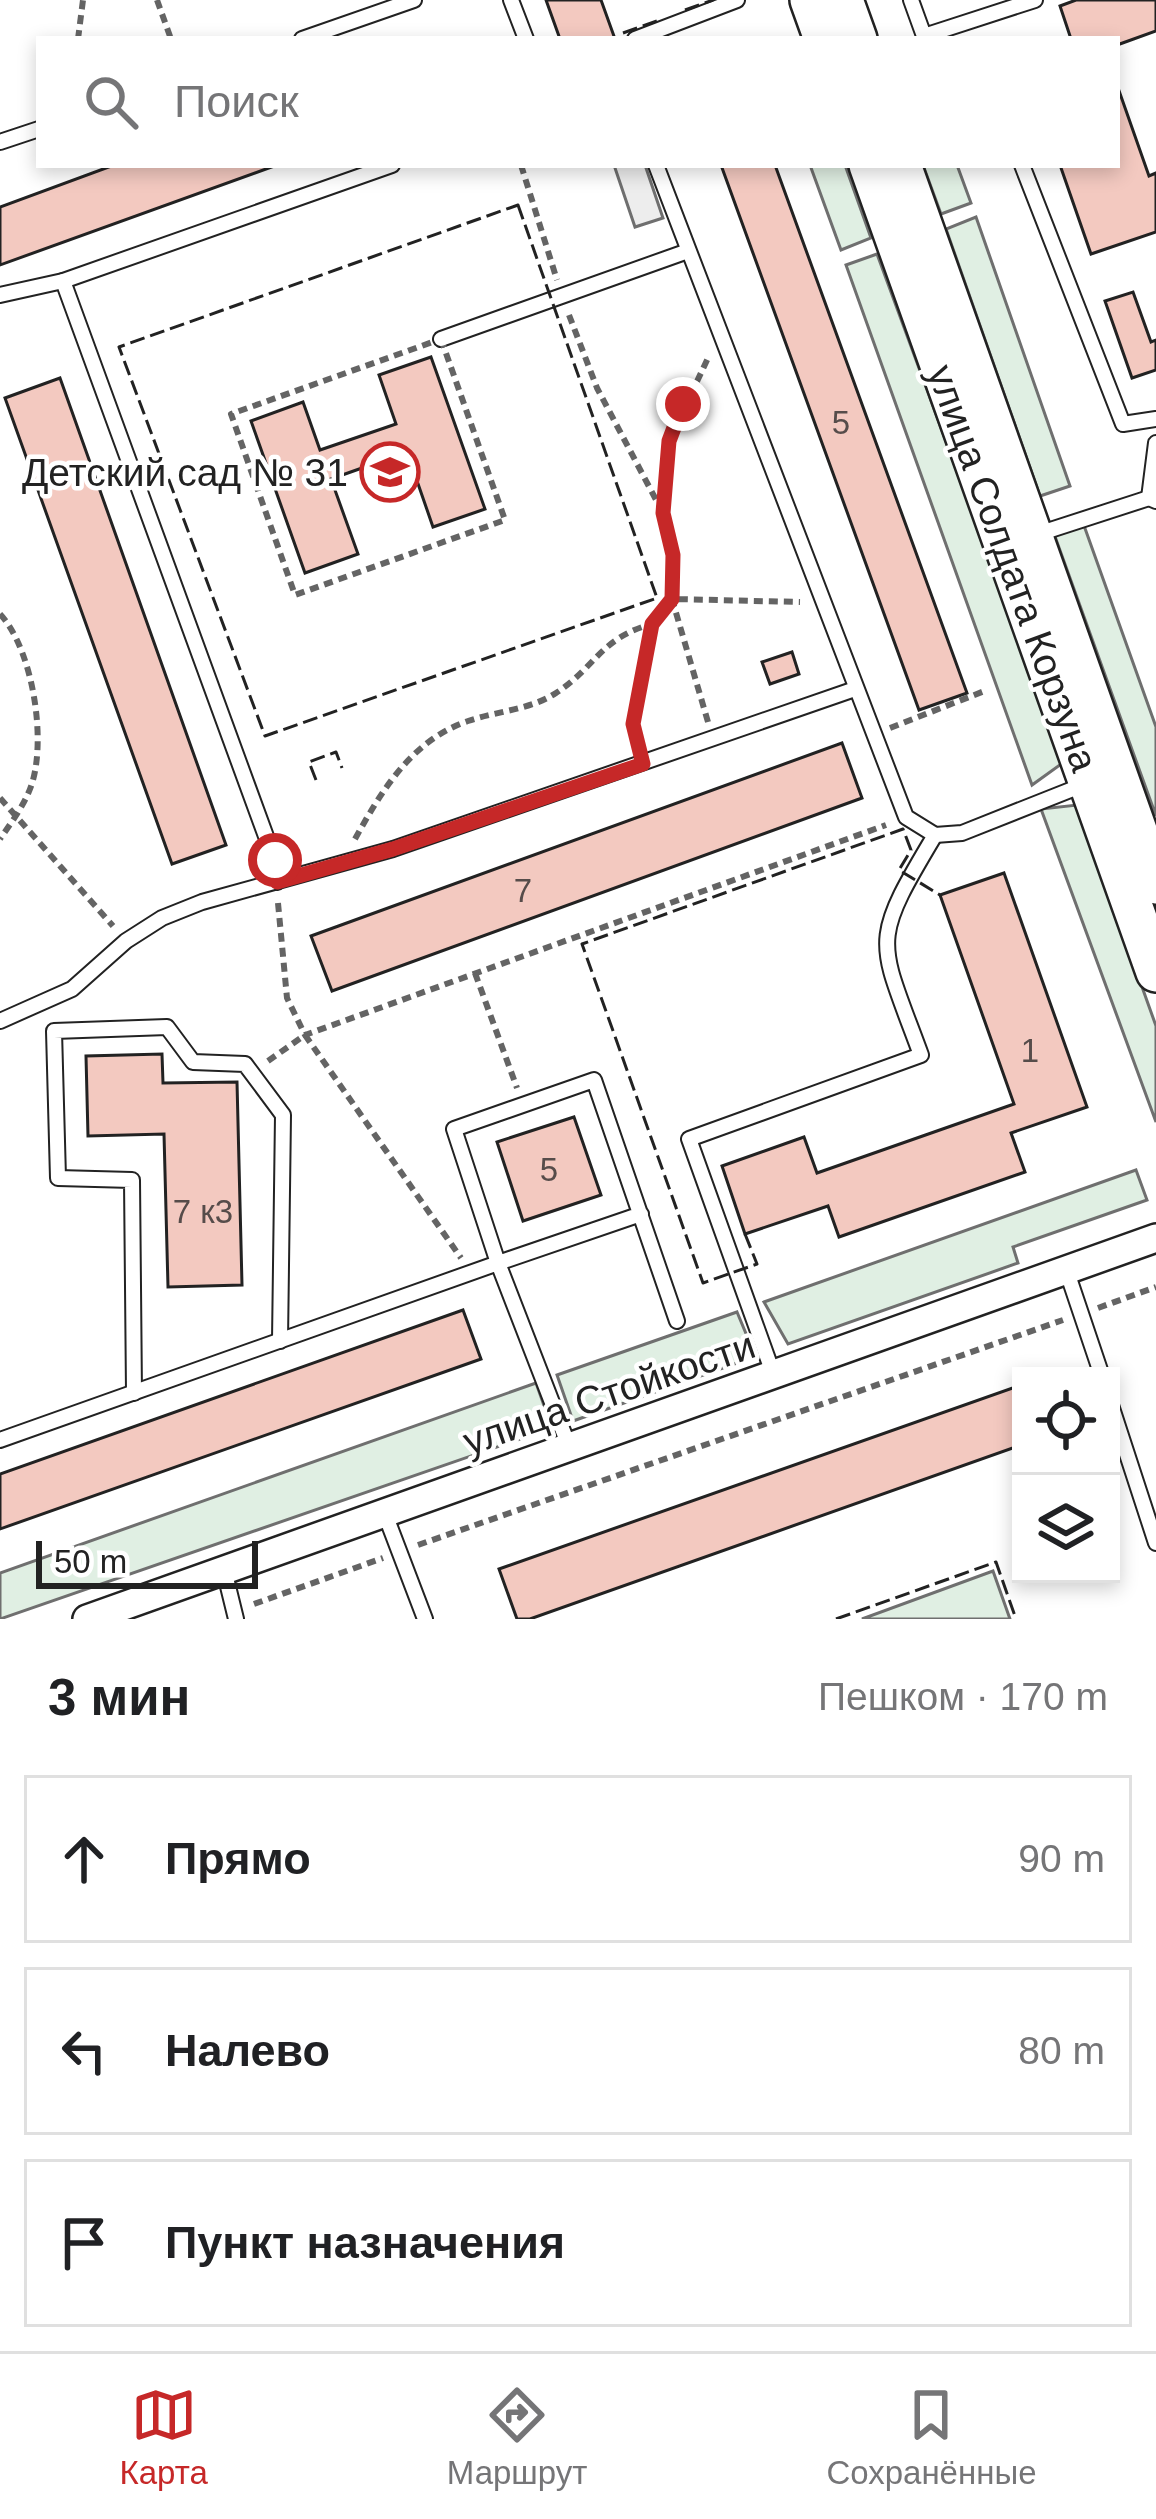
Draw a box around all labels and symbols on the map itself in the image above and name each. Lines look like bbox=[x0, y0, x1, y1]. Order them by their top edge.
street label: улица Солдата Корзуна bbox=[919, 359, 1107, 777]
route end bbox=[656, 377, 710, 431]
house number: 5 bbox=[832, 404, 850, 441]
school or university icon: Детский сад № 31 bbox=[359, 441, 421, 503]
place label: Детский сад № 31 bbox=[22, 451, 348, 494]
route start bbox=[248, 833, 302, 887]
house number: 7 bbox=[514, 872, 532, 909]
house number: 1 bbox=[1021, 1032, 1039, 1069]
house number: 5 bbox=[540, 1151, 558, 1188]
house number: 7 к3 bbox=[173, 1193, 233, 1230]
street label: улица Стойкости bbox=[458, 1323, 760, 1463]
scale bar bbox=[36, 1535, 258, 1588]

